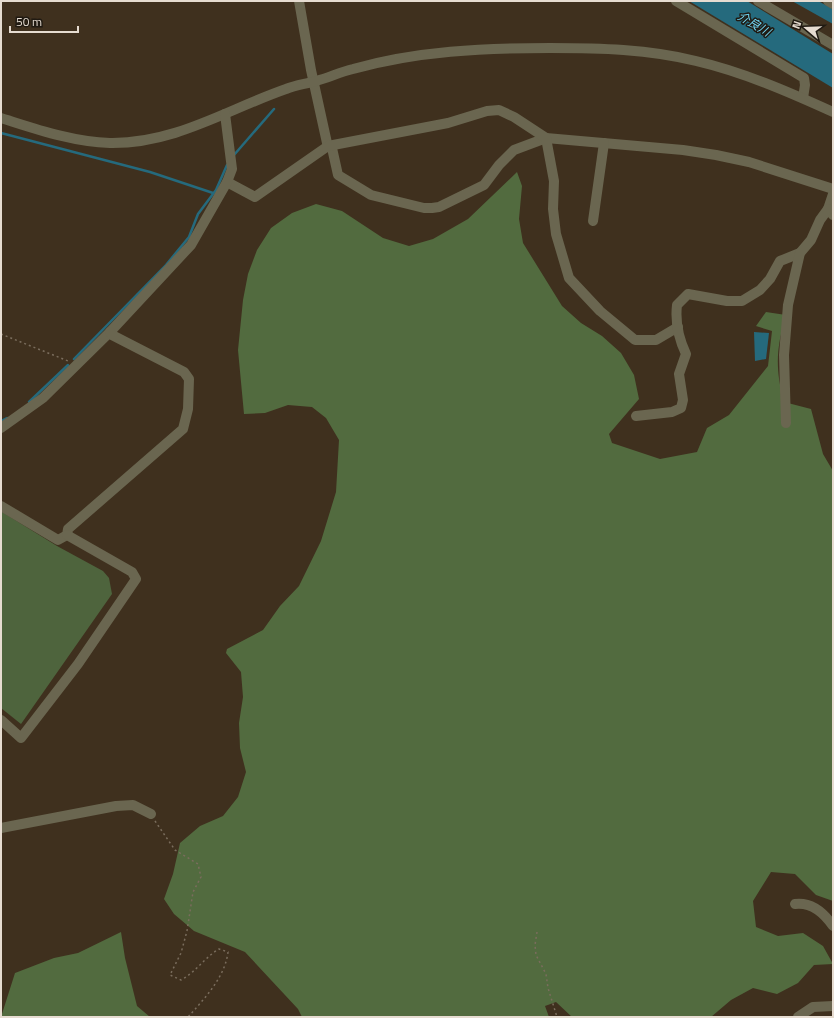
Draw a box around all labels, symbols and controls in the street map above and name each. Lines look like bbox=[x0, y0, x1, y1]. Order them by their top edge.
water label: 介良川 bbox=[734, 6, 776, 42]
scale bar bbox=[10, 8, 78, 34]
north arrow bbox=[786, 8, 826, 48]
text: 50 m bbox=[16, 12, 42, 31]
text: N bbox=[788, 19, 805, 31]

